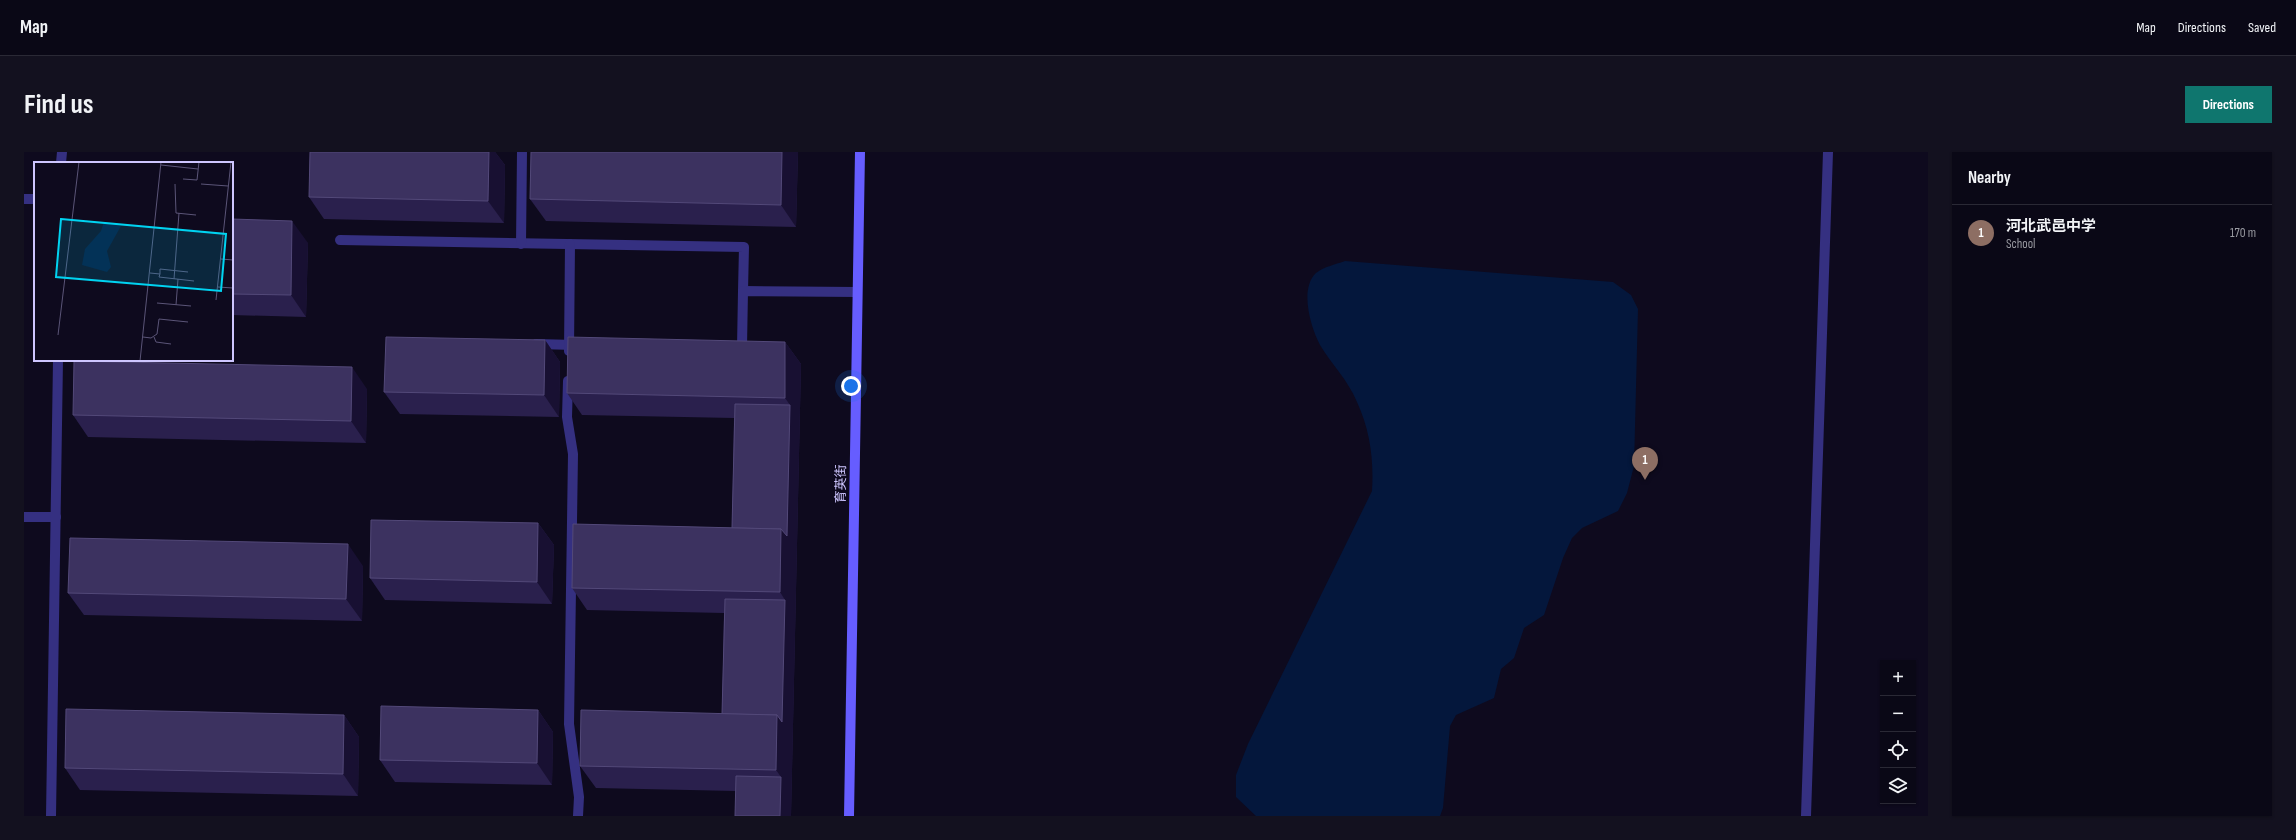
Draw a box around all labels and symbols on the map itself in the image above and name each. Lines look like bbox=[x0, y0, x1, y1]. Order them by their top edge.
inset map bbox=[34, 162, 233, 361]
your location bbox=[841, 376, 861, 396]
pin: 1 bbox=[1632, 447, 1658, 480]
street label: 育英街 bbox=[833, 464, 849, 504]

